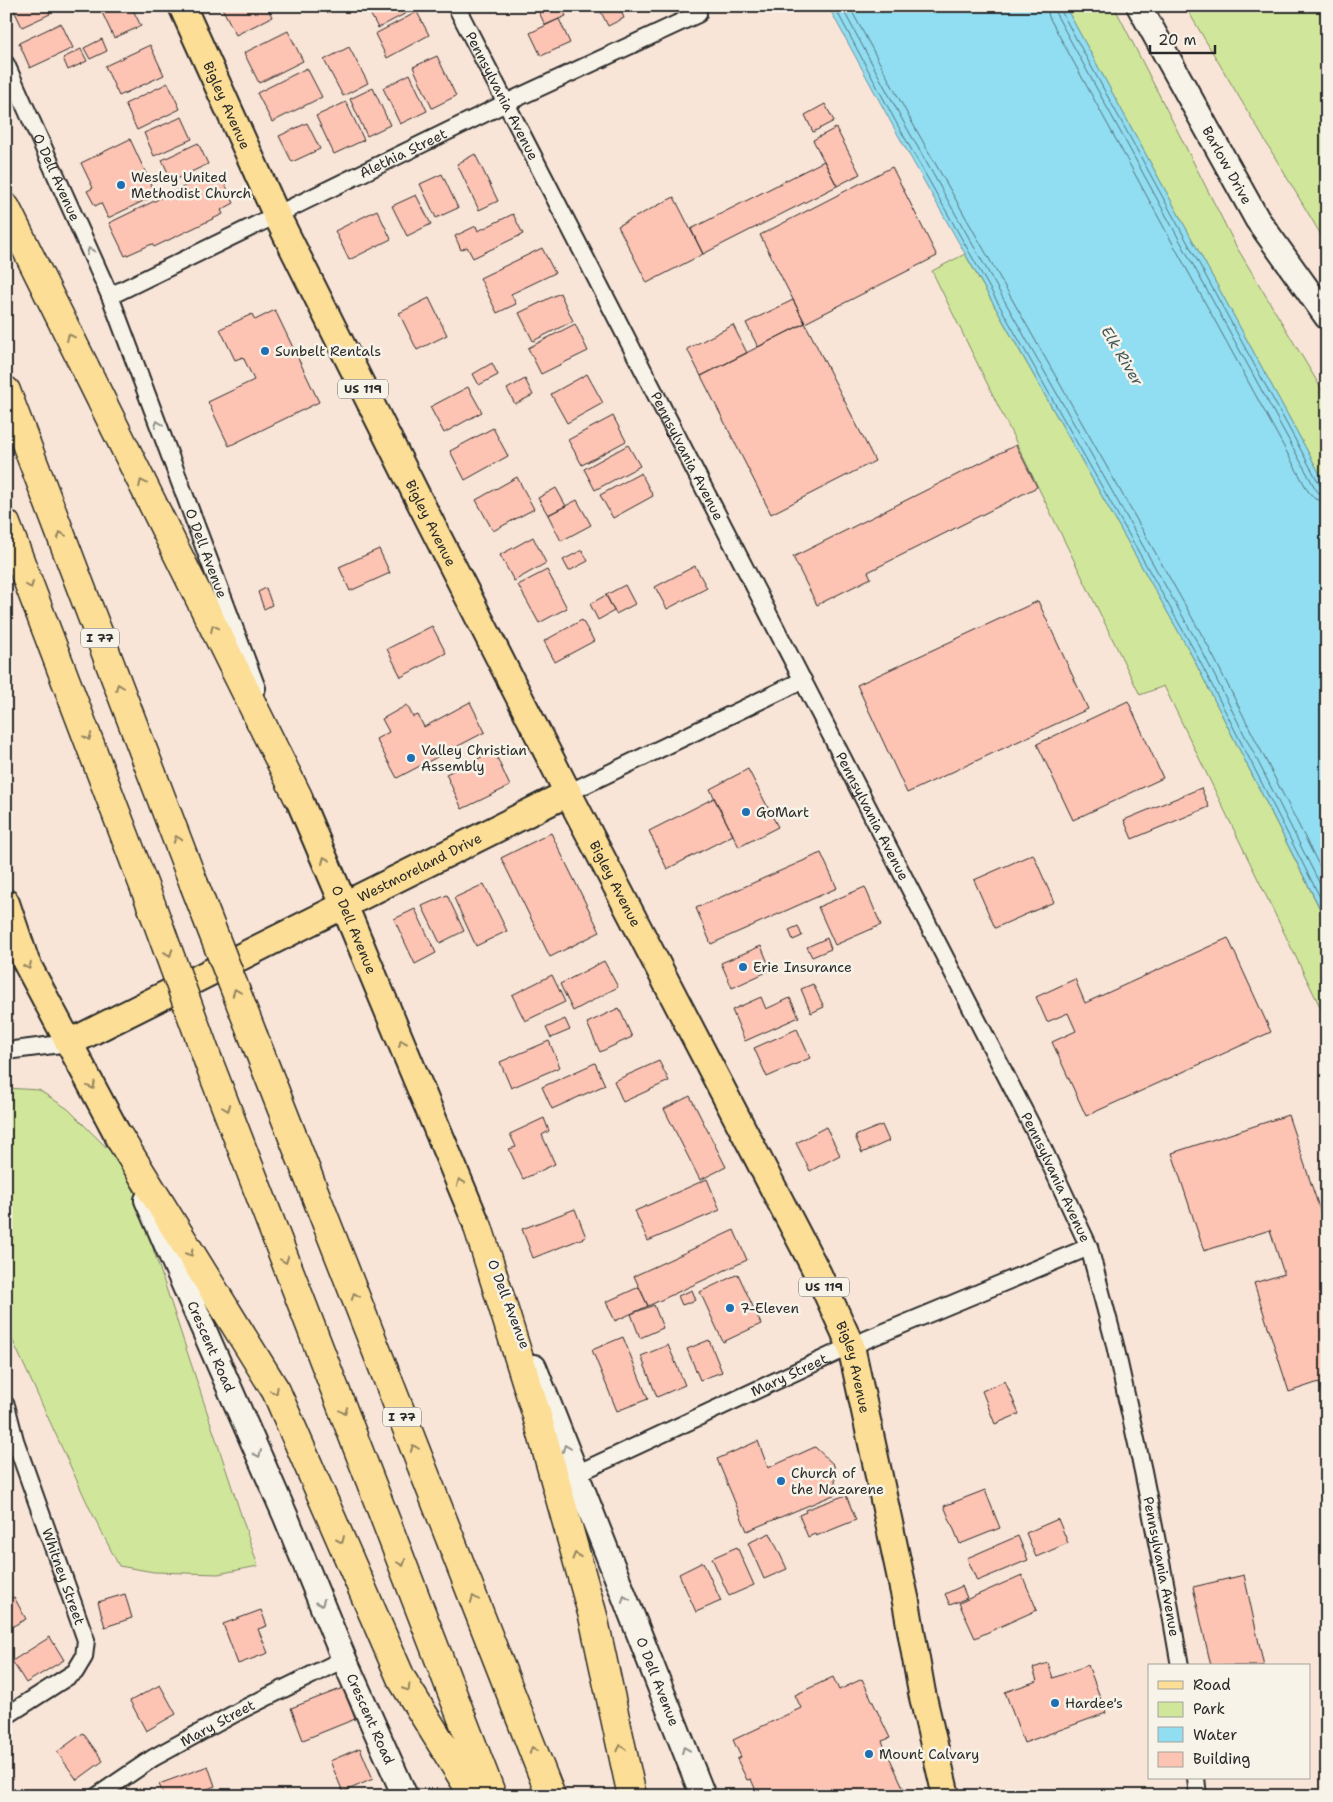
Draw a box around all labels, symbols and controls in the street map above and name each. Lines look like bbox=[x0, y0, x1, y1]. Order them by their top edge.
scale bar bbox=[1150, 22, 1216, 54]
street label: Pennsylvania Avenue bbox=[462, 29, 543, 163]
text: 20 m bbox=[1158, 30, 1197, 50]
street label: Bigley Avenue bbox=[199, 58, 255, 152]
street label: Barlow Drive bbox=[1198, 123, 1256, 207]
street label: Alethia Street bbox=[356, 124, 450, 182]
street label: O Dell Avenue bbox=[29, 130, 84, 224]
place label: Wesley United Methodist Church bbox=[131, 168, 251, 202]
marker: Wesley United Methodist Church bbox=[115, 179, 127, 191]
one-way arrow bbox=[85, 247, 96, 256]
water label: Elk River bbox=[1096, 322, 1148, 390]
one-way arrow bbox=[66, 333, 76, 342]
place label: Sunbelt Rentals bbox=[275, 342, 381, 360]
marker: Sunbelt Rentals bbox=[259, 345, 271, 357]
road number: US 119 bbox=[338, 379, 388, 398]
street label: Pennsylvania Avenue bbox=[647, 389, 728, 523]
one-way arrow bbox=[154, 420, 164, 429]
street label: Bigley Avenue bbox=[401, 477, 460, 570]
one-way arrow bbox=[138, 479, 148, 488]
street label: O Dell Avenue bbox=[181, 506, 231, 601]
one-way arrow bbox=[57, 531, 67, 540]
one-way arrow bbox=[24, 581, 34, 589]
one-way arrow bbox=[210, 624, 220, 633]
road number: I 77 bbox=[81, 628, 119, 648]
one-way arrow bbox=[115, 683, 125, 692]
one-way arrow bbox=[82, 733, 92, 741]
place label: Valley Christian Assembly bbox=[421, 741, 527, 775]
street label: Pennsylvania Avenue bbox=[832, 749, 913, 884]
marker: Valley Christian Assembly bbox=[405, 752, 417, 764]
place label: GoMart bbox=[756, 803, 809, 821]
marker: GoMart bbox=[740, 806, 752, 818]
street label: Westmoreland Drive bbox=[354, 829, 485, 906]
one-way arrow bbox=[173, 835, 183, 844]
street label: Bigley Avenue bbox=[585, 838, 645, 930]
one-way arrow bbox=[320, 856, 331, 865]
street label: O Dell Avenue bbox=[328, 883, 381, 977]
one-way arrow bbox=[163, 948, 173, 957]
place label: Erie Insurance bbox=[753, 958, 852, 976]
one-way arrow bbox=[22, 961, 33, 970]
marker: Erie Insurance bbox=[737, 961, 749, 973]
one-way arrow bbox=[232, 988, 243, 997]
one-way arrow bbox=[398, 1040, 408, 1048]
one-way arrow bbox=[86, 1080, 96, 1089]
one-way arrow bbox=[220, 1103, 231, 1112]
street label: Pennsylvania Avenue bbox=[1017, 1109, 1095, 1245]
one-way arrow bbox=[455, 1178, 466, 1187]
one-way arrow bbox=[184, 1247, 194, 1256]
one-way arrow bbox=[279, 1255, 289, 1264]
street label: O Dell Avenue bbox=[484, 1257, 534, 1351]
road number: US 119 bbox=[799, 1277, 849, 1296]
one-way arrow bbox=[351, 1292, 362, 1301]
street label: Crescent Road bbox=[183, 1298, 239, 1395]
place label: 7-Eleven bbox=[740, 1299, 799, 1317]
marker: 7-Eleven bbox=[724, 1302, 736, 1314]
street label: Bigley Avenue bbox=[832, 1318, 874, 1415]
street label: Mary Street bbox=[748, 1349, 830, 1400]
one-way arrow bbox=[269, 1386, 279, 1395]
one-way arrow bbox=[338, 1407, 348, 1415]
road number: I 77 bbox=[383, 1408, 421, 1426]
one-way arrow bbox=[410, 1444, 420, 1452]
one-way arrow bbox=[561, 1444, 572, 1453]
one-way arrow bbox=[252, 1449, 263, 1458]
place label: Church of the Nazarene bbox=[791, 1464, 884, 1498]
marker: Church of the Nazarene bbox=[775, 1475, 787, 1487]
street label: Pennsylvania Avenue bbox=[1139, 1495, 1184, 1638]
street label: Whitney Street bbox=[38, 1526, 89, 1627]
one-way arrow bbox=[334, 1535, 345, 1544]
one-way arrow bbox=[571, 1552, 582, 1560]
one-way arrow bbox=[396, 1558, 406, 1567]
one-way arrow bbox=[469, 1595, 480, 1604]
one-way arrow bbox=[621, 1595, 632, 1604]
one-way arrow bbox=[315, 1598, 326, 1607]
street label: O Dell Avenue bbox=[632, 1634, 684, 1729]
legend bbox=[1148, 1664, 1310, 1780]
street label: Crescent Road bbox=[343, 1671, 399, 1767]
text: Road bbox=[1193, 1675, 1231, 1695]
one-way arrow bbox=[401, 1682, 411, 1691]
place label: Hardee's bbox=[1065, 1694, 1123, 1712]
street label: Mary Street bbox=[177, 1696, 258, 1751]
marker: Hardee's bbox=[1049, 1697, 1061, 1709]
text: Park bbox=[1193, 1699, 1225, 1719]
text: Water bbox=[1193, 1725, 1237, 1745]
one-way arrow bbox=[617, 1744, 627, 1753]
place label: Mount Calvary bbox=[879, 1745, 979, 1763]
one-way arrow bbox=[529, 1746, 539, 1755]
one-way arrow bbox=[681, 1747, 691, 1755]
marker: Mount Calvary bbox=[863, 1748, 875, 1760]
text: Building bbox=[1193, 1749, 1250, 1769]

